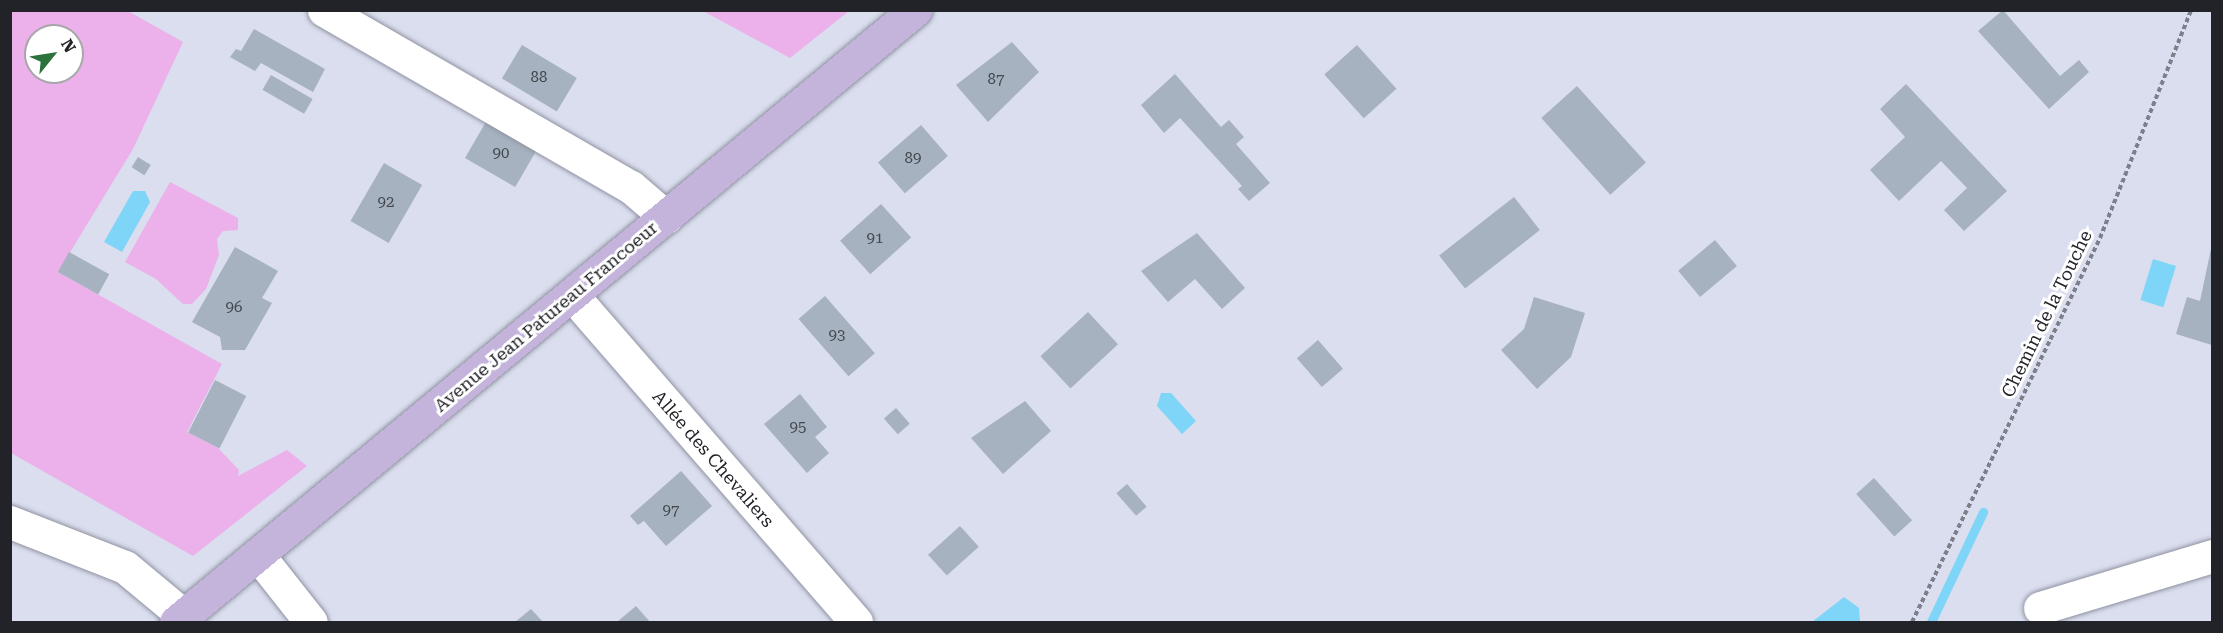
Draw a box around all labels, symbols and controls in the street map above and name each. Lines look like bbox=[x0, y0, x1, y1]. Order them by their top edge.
north arrow bbox=[24, 24, 84, 84]
text: N bbox=[57, 36, 80, 56]
house number: 88 bbox=[531, 69, 547, 87]
house number: 87 bbox=[988, 71, 1004, 89]
house number: 90 bbox=[493, 145, 509, 163]
house number: 89 bbox=[905, 150, 921, 168]
house number: 92 bbox=[378, 194, 394, 212]
street label: Avenue Jean Patureau Francoeur bbox=[430, 217, 662, 417]
street label: Chemin de la Touche bbox=[1997, 227, 2097, 401]
house number: 91 bbox=[867, 230, 883, 248]
house number: 96 bbox=[226, 299, 242, 317]
house number: 93 bbox=[829, 327, 845, 345]
street label: Allée des Chevaliers bbox=[648, 386, 778, 532]
house number: 95 bbox=[790, 419, 806, 437]
house number: 97 bbox=[663, 502, 679, 520]

